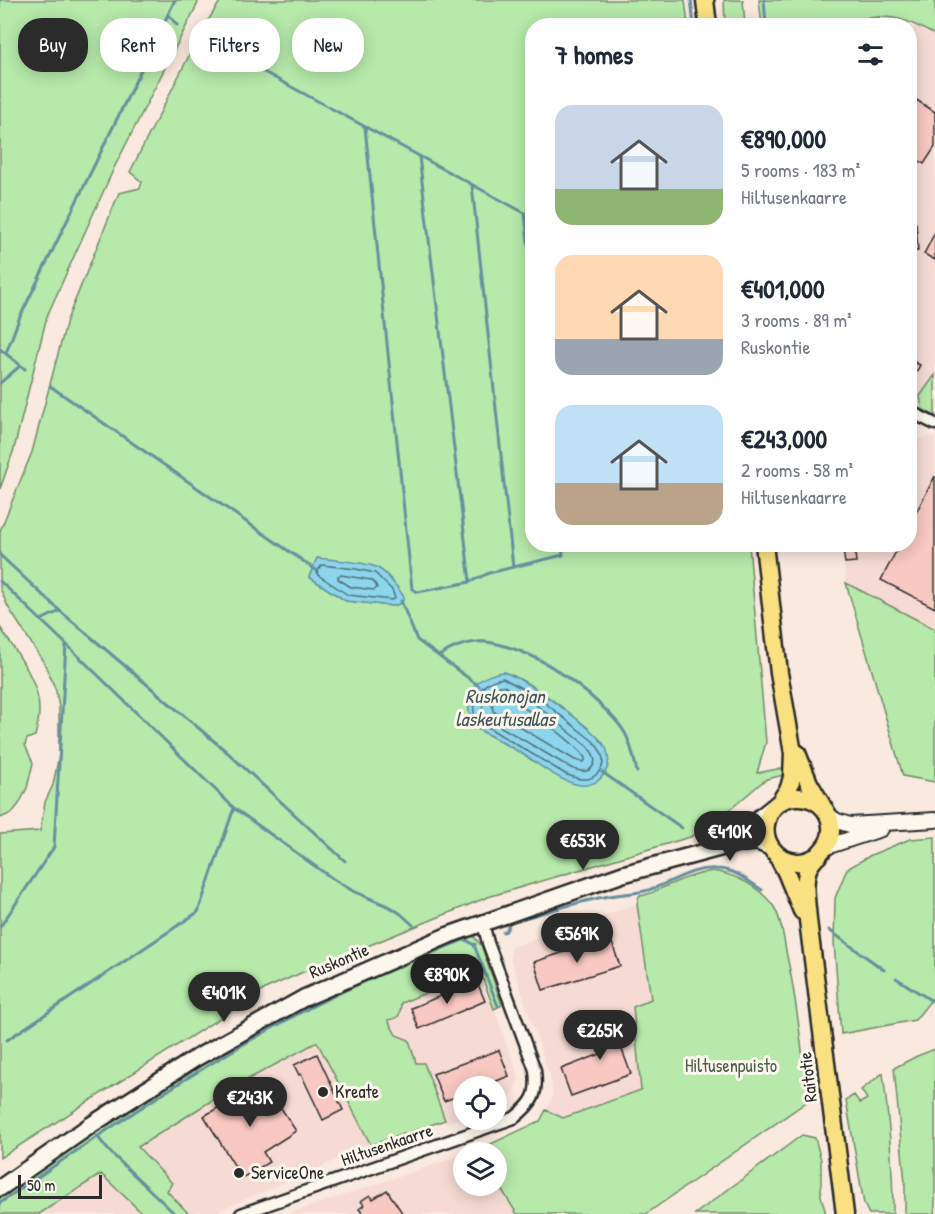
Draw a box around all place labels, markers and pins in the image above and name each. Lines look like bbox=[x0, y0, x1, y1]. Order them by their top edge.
pin: €410K bbox=[688, 811, 772, 862]
pin: €653K bbox=[541, 820, 625, 871]
pin: €569K bbox=[535, 913, 619, 964]
pin: €890K bbox=[405, 954, 489, 1005]
pin: €401K bbox=[182, 972, 266, 1023]
pin: €265K bbox=[558, 1010, 642, 1061]
pin: €243K bbox=[208, 1077, 292, 1128]
place label: Kreate bbox=[335, 1079, 379, 1104]
marker: Kreate bbox=[316, 1085, 330, 1099]
place label: ServiceOne bbox=[251, 1160, 324, 1185]
marker: ServiceOne bbox=[232, 1166, 246, 1180]

